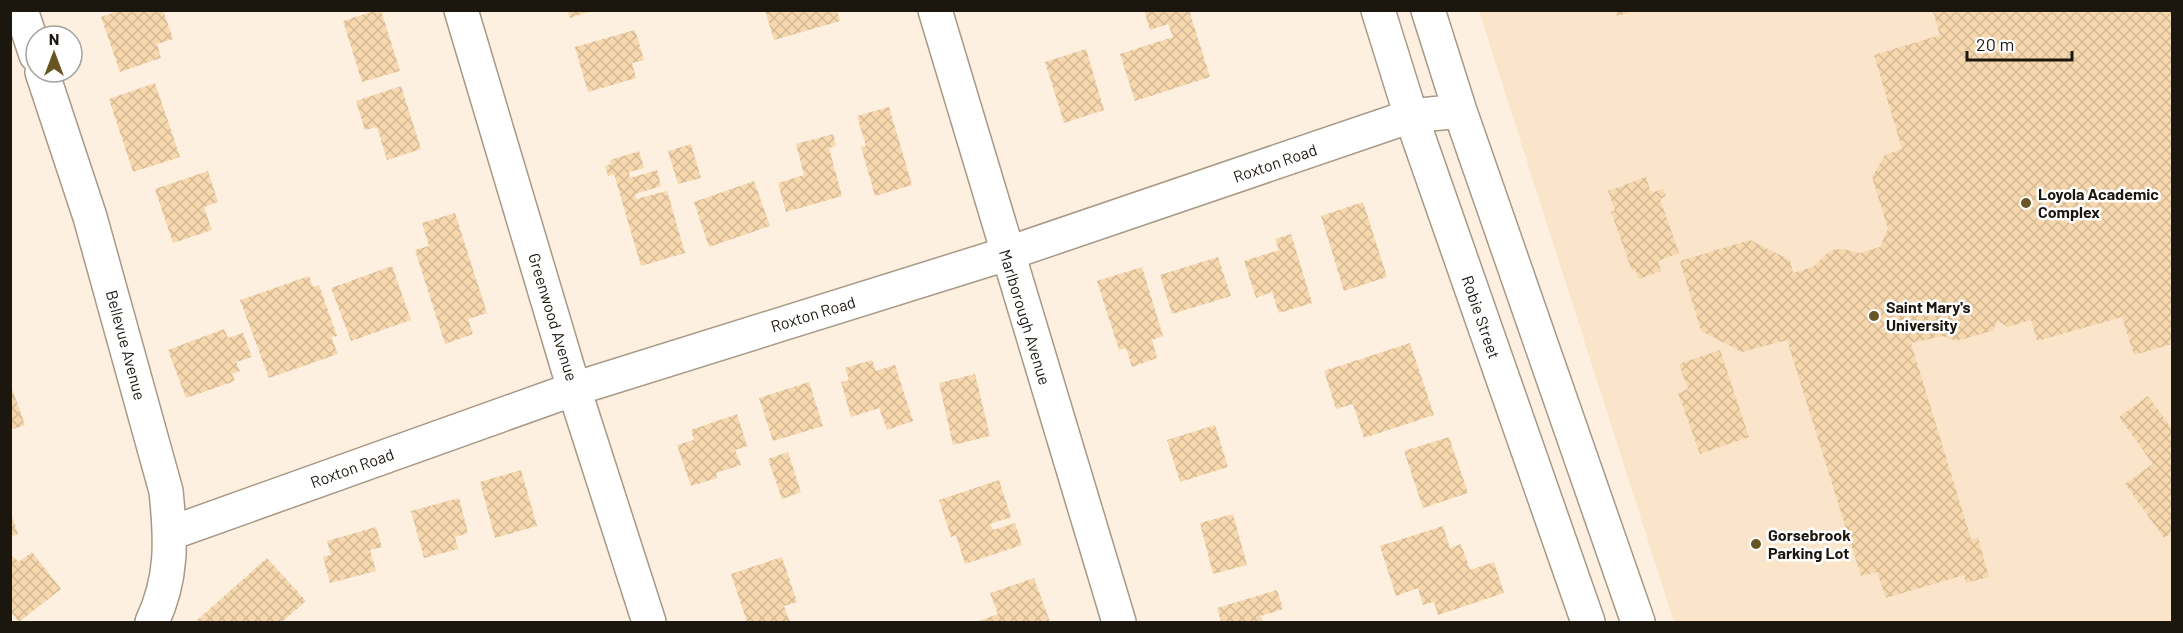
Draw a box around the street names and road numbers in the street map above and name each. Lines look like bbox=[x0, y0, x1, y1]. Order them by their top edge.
street label: Roxton Road bbox=[1230, 139, 1319, 186]
street label: Marlborough Avenue bbox=[996, 247, 1055, 387]
street label: Greenwood Avenue bbox=[525, 251, 582, 383]
street label: Robie Street bbox=[1458, 273, 1505, 361]
street label: Bellevue Avenue bbox=[103, 288, 150, 402]
street label: Roxton Road bbox=[768, 292, 857, 335]
street label: Roxton Road bbox=[308, 444, 396, 491]

